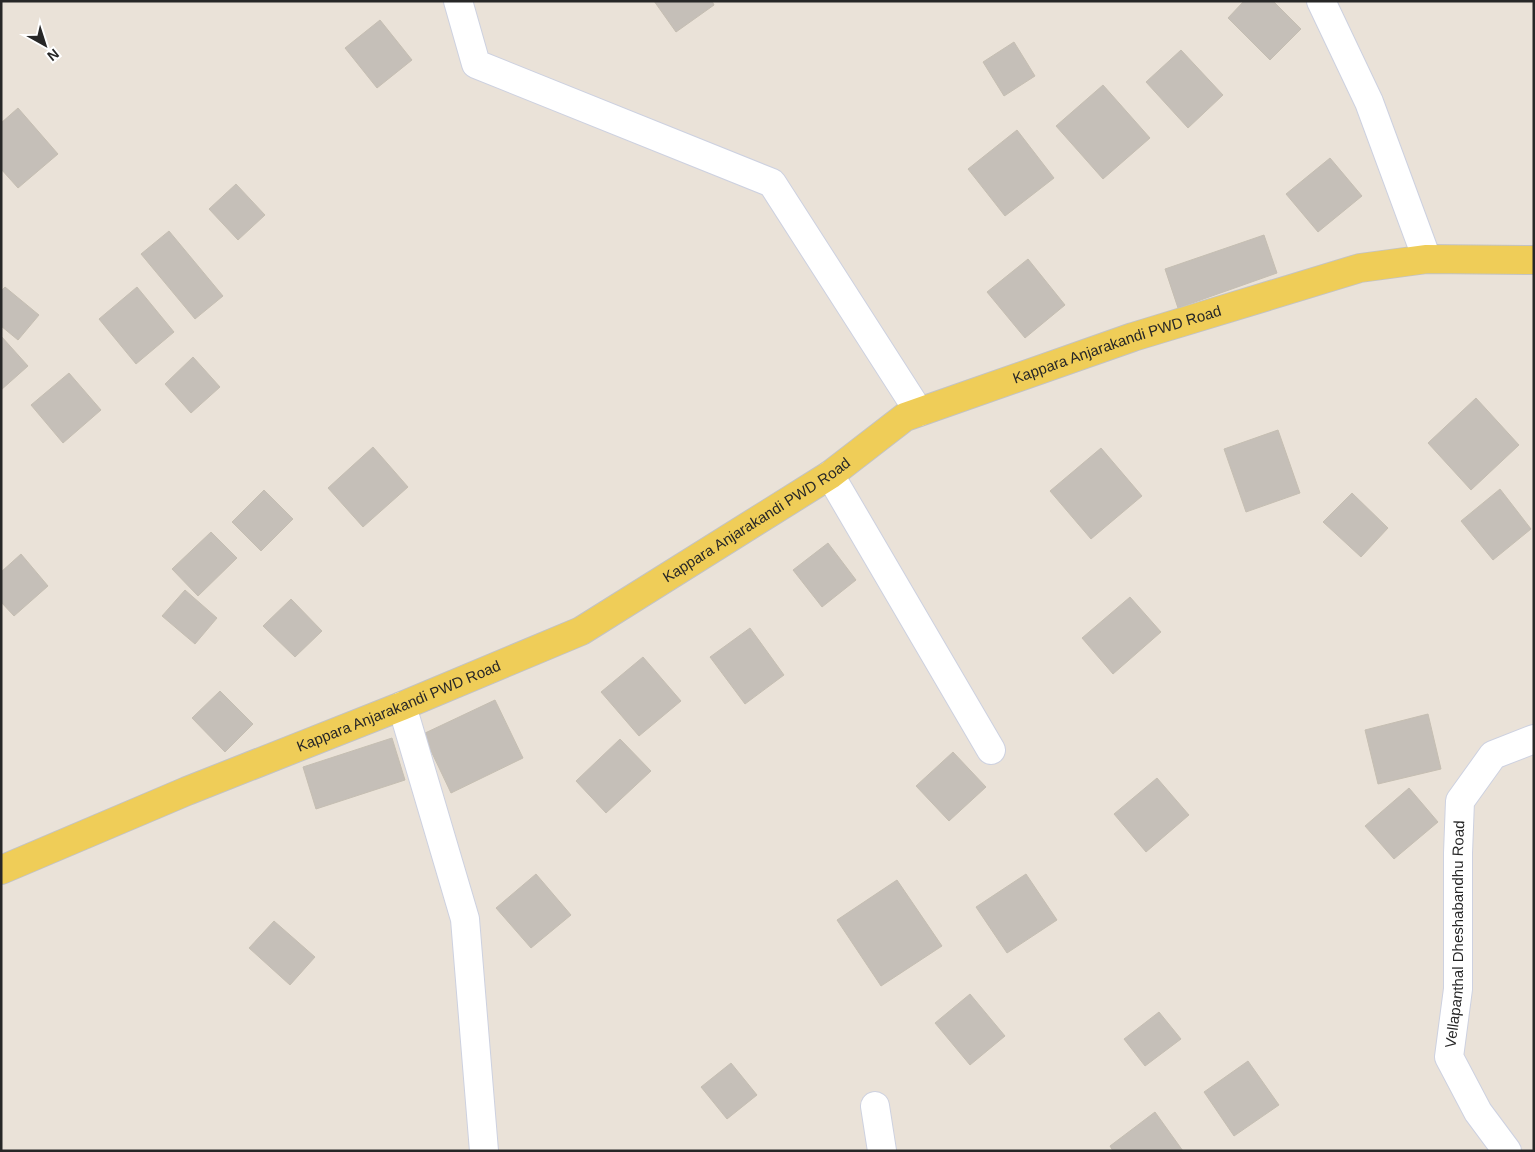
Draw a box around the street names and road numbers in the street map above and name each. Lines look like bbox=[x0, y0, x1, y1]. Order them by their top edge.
street label: Kappara Anjarakandi PWD Road bbox=[1010, 302, 1223, 387]
street label: Kappara Anjarakandi PWD Road bbox=[660, 454, 853, 586]
street label: Kappara Anjarakandi PWD Road bbox=[294, 657, 503, 755]
street label: Vellapanthal Dheshabandhu Road bbox=[1441, 820, 1467, 1049]

